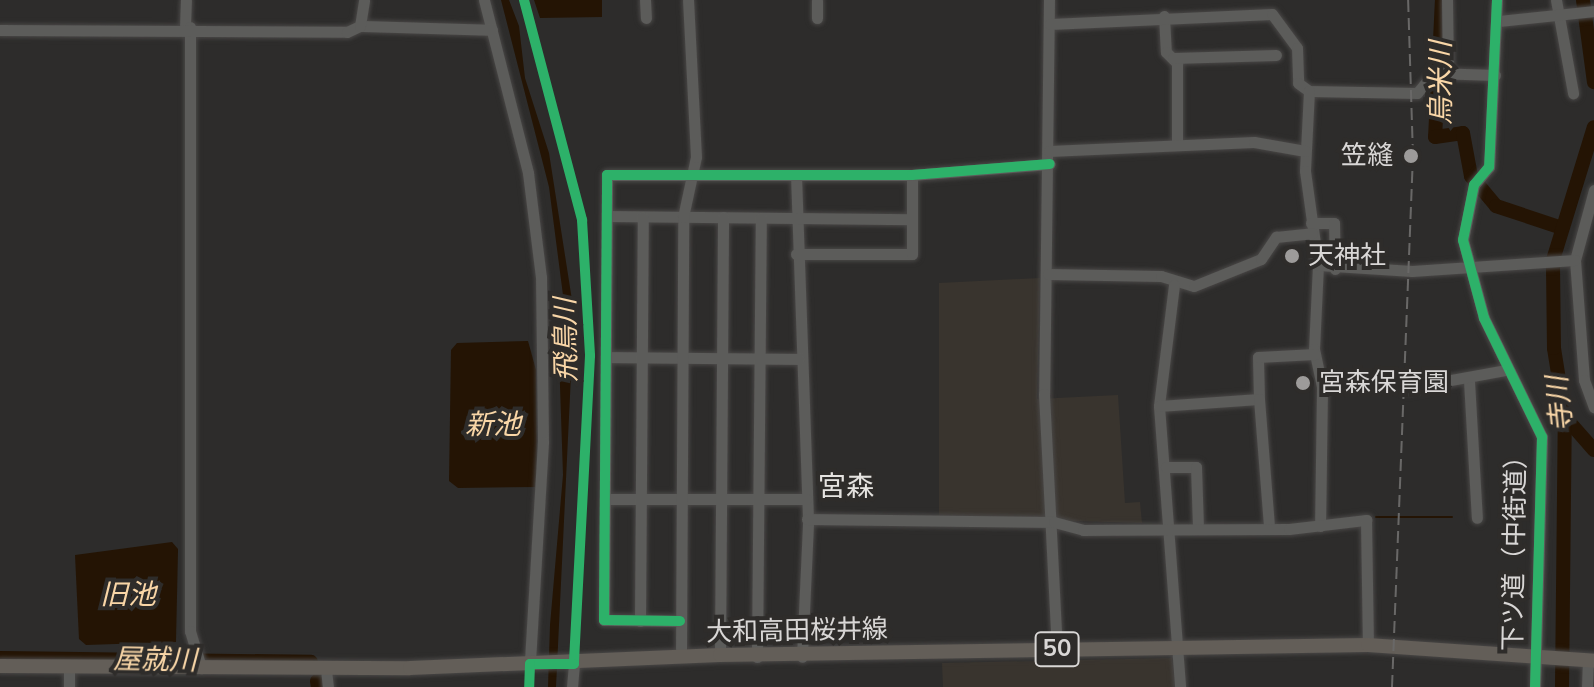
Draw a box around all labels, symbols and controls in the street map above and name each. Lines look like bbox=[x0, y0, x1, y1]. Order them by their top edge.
water label: 烏米川 bbox=[1424, 41, 1458, 125]
place label: 笠縫 bbox=[1341, 140, 1393, 172]
marker: 笠縫 bbox=[1400, 145, 1422, 167]
place label: 天神社 bbox=[1308, 240, 1386, 272]
marker: 天神社 bbox=[1283, 247, 1301, 265]
water label: 飛鳥川 bbox=[548, 298, 584, 382]
place label: 宮森保育園 bbox=[1319, 367, 1449, 399]
marker: 宮森保育園 bbox=[1294, 374, 1312, 392]
water label: 寺川 bbox=[1540, 374, 1580, 434]
water label: 新池 bbox=[465, 408, 521, 442]
street label: 下ツ道（中街道） bbox=[1498, 443, 1532, 651]
district label: 宮森 bbox=[818, 470, 874, 504]
water label: 旧池 bbox=[100, 578, 156, 612]
street label: 大和高田桜井線 bbox=[706, 614, 888, 648]
road number: 50 bbox=[1033, 629, 1081, 669]
water label: 屋就川 bbox=[113, 642, 197, 678]

